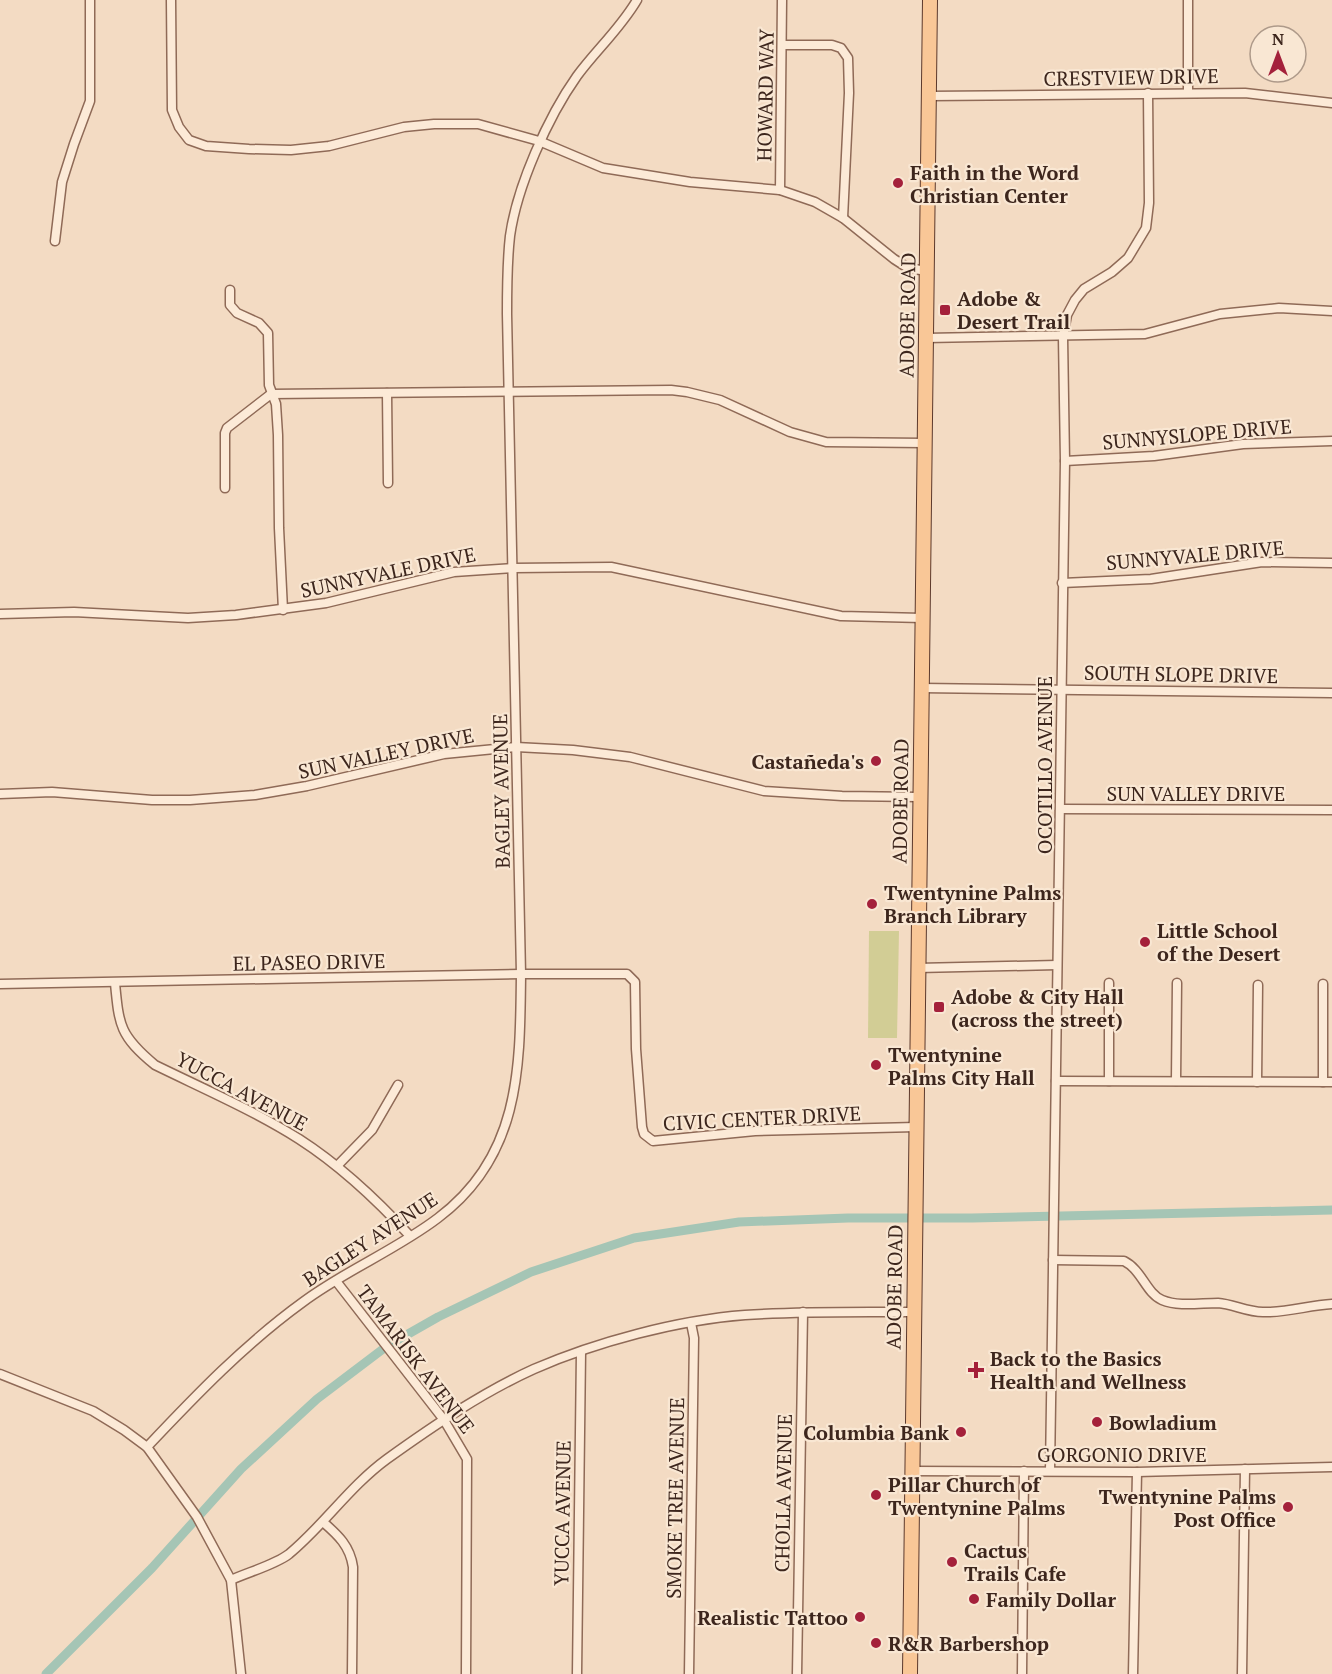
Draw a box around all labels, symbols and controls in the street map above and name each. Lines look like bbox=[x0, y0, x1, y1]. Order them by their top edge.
north arrow bbox=[1248, 24, 1308, 84]
street label: HOWARD WAY bbox=[750, 28, 780, 162]
text: N bbox=[1272, 28, 1284, 50]
street label: CRESTVIEW DRIVE bbox=[1043, 62, 1219, 92]
place label: Faith in the Word Christian Center bbox=[910, 159, 1079, 209]
marker: Faith in the Word Christian Center bbox=[891, 176, 905, 190]
street label: ADOBE ROAD bbox=[892, 252, 922, 378]
place label: Adobe & Desert Trail bbox=[957, 285, 1070, 335]
marker: Adobe & Desert Trail bbox=[938, 303, 952, 317]
street label: SUNNYSLOPE DRIVE bbox=[1101, 412, 1293, 456]
street label: SUNNYVALE DRIVE bbox=[1105, 534, 1285, 576]
street label: SUNNYVALE DRIVE bbox=[298, 540, 478, 604]
street label: SOUTH SLOPE DRIVE bbox=[1084, 659, 1278, 689]
street label: OCOTILLO AVENUE bbox=[1031, 676, 1058, 854]
street label: BAGLEY AVENUE bbox=[486, 713, 516, 869]
street label: SUN VALLEY DRIVE bbox=[296, 721, 476, 785]
street label: ADOBE ROAD bbox=[885, 738, 915, 864]
place label: Castañeda's bbox=[751, 748, 864, 775]
marker: Castañeda's bbox=[869, 754, 883, 768]
street label: SUN VALLEY DRIVE bbox=[1107, 780, 1285, 807]
place label: Twentynine Palms Branch Library bbox=[884, 879, 1061, 929]
marker: Twentynine Palms Branch Library bbox=[865, 897, 879, 911]
place label: Little School of the Desert bbox=[1157, 917, 1280, 967]
marker: Little School of the Desert bbox=[1138, 935, 1152, 949]
street label: EL PASEO DRIVE bbox=[232, 947, 386, 977]
place label: Adobe & City Hall (across the street) bbox=[951, 983, 1124, 1033]
marker: Adobe & City Hall (across the street) bbox=[932, 1000, 946, 1014]
place label: Twentynine Palms City Hall bbox=[888, 1041, 1035, 1091]
street label: YUCCA AVENUE bbox=[171, 1045, 313, 1137]
marker: Twentynine Palms City Hall bbox=[869, 1058, 883, 1072]
street label: CIVIC CENTER DRIVE bbox=[662, 1099, 862, 1137]
street label: BAGLEY AVENUE bbox=[298, 1185, 442, 1293]
street label: ADOBE ROAD bbox=[879, 1224, 909, 1350]
street label: TAMARISK AVENUE bbox=[351, 1279, 481, 1439]
place label: Back to the Basics Health and Wellness bbox=[990, 1345, 1186, 1395]
marker: Back to the Basics Health and Wellness bbox=[967, 1361, 985, 1379]
street label: SMOKE TREE AVENUE bbox=[660, 1397, 690, 1599]
place label: Bowladium bbox=[1109, 1409, 1217, 1436]
street label: CHOLLA AVENUE bbox=[768, 1413, 798, 1573]
marker: Bowladium bbox=[1090, 1415, 1104, 1429]
place label: Columbia Bank bbox=[803, 1419, 949, 1446]
marker: Columbia Bank bbox=[954, 1425, 968, 1439]
street label: YUCCA AVENUE bbox=[547, 1440, 577, 1586]
street label: GORGONIO DRIVE bbox=[1037, 1441, 1207, 1468]
place label: Pillar Church of Twentynine Palms bbox=[888, 1471, 1065, 1521]
place label: Twentynine Palms Post Office bbox=[1099, 1483, 1276, 1533]
marker: Pillar Church of Twentynine Palms bbox=[869, 1488, 883, 1502]
marker: Twentynine Palms Post Office bbox=[1281, 1500, 1295, 1514]
place label: Cactus Trails Cafe bbox=[964, 1537, 1067, 1587]
marker: Cactus Trails Cafe bbox=[945, 1555, 959, 1569]
place label: Family Dollar bbox=[986, 1586, 1116, 1613]
marker: Family Dollar bbox=[967, 1592, 981, 1606]
place label: Realistic Tattoo bbox=[697, 1604, 848, 1631]
marker: Realistic Tattoo bbox=[853, 1610, 867, 1624]
place label: R&R Barbershop bbox=[888, 1630, 1049, 1657]
marker: R&R Barbershop bbox=[869, 1636, 883, 1650]

